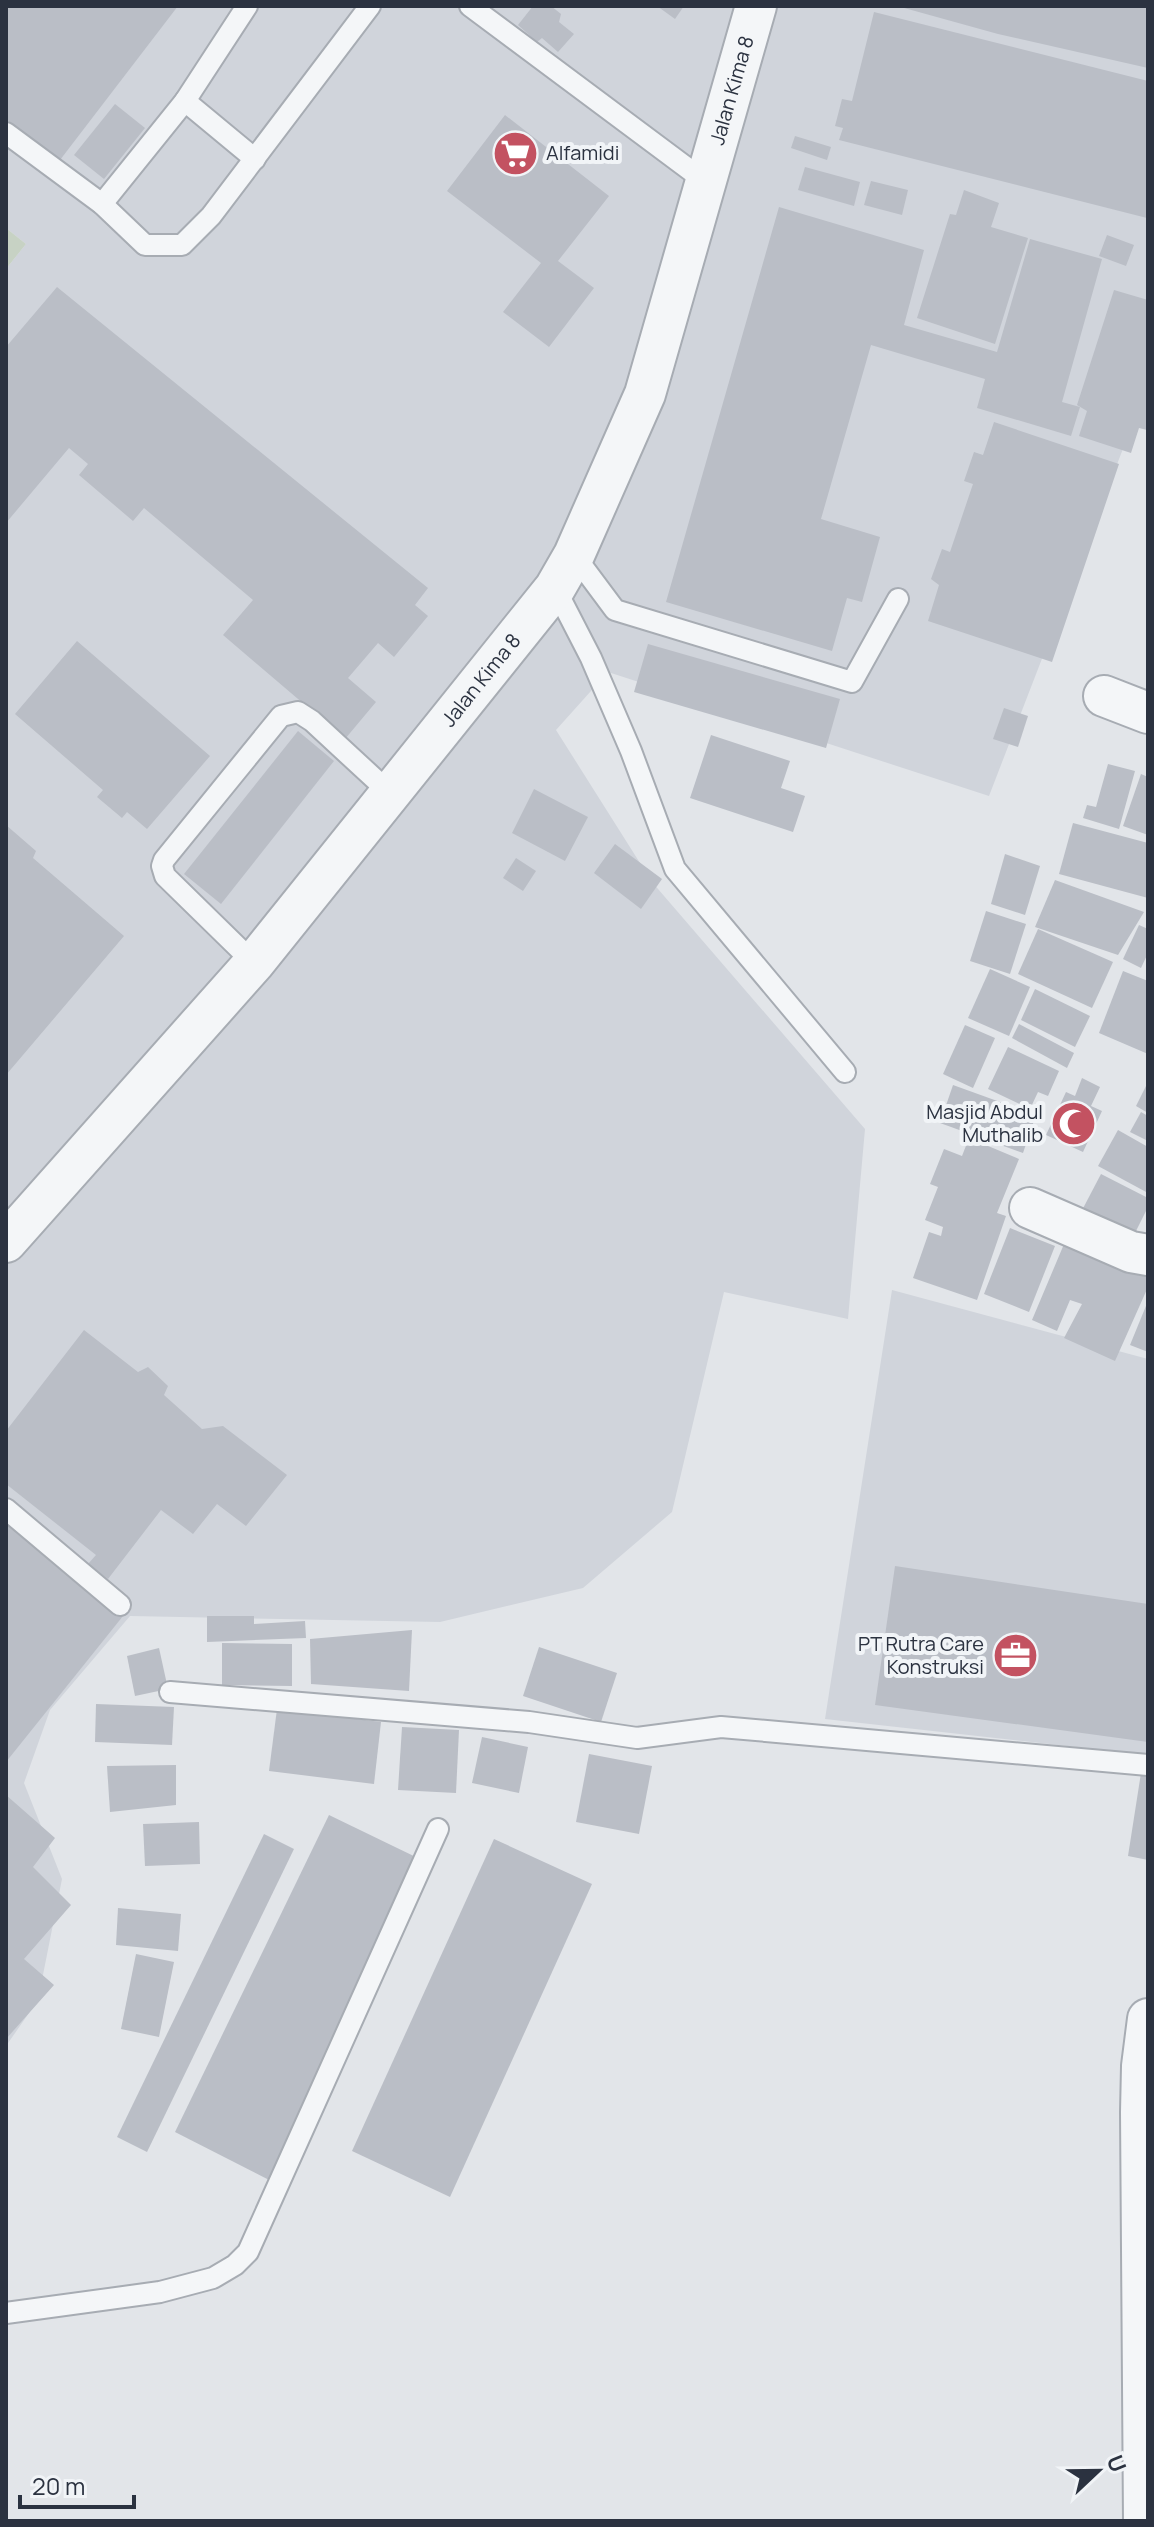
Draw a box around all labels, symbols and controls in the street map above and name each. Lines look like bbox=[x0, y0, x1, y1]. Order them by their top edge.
street label: Jalan Kima 8 bbox=[703, 33, 760, 148]
supermarket icon: Alfamidi bbox=[491, 129, 539, 177]
place label: Alfamidi bbox=[546, 139, 619, 166]
street label: Jalan Kima 8 bbox=[435, 628, 526, 732]
place label: Masjid Abdul Muthalib bbox=[926, 1098, 1043, 1148]
mosque icon: Masjid Abdul Muthalib bbox=[1050, 1099, 1098, 1147]
place label: PT Rutra Care Konstruksi bbox=[858, 1630, 984, 1680]
office icon: PT Rutra Care Konstruksi bbox=[991, 1631, 1039, 1679]
north arrow bbox=[1058, 2431, 1138, 2511]
text: U bbox=[1100, 2451, 1133, 2476]
scale bar bbox=[20, 2459, 134, 2509]
text: 20 m bbox=[32, 2469, 85, 2502]

